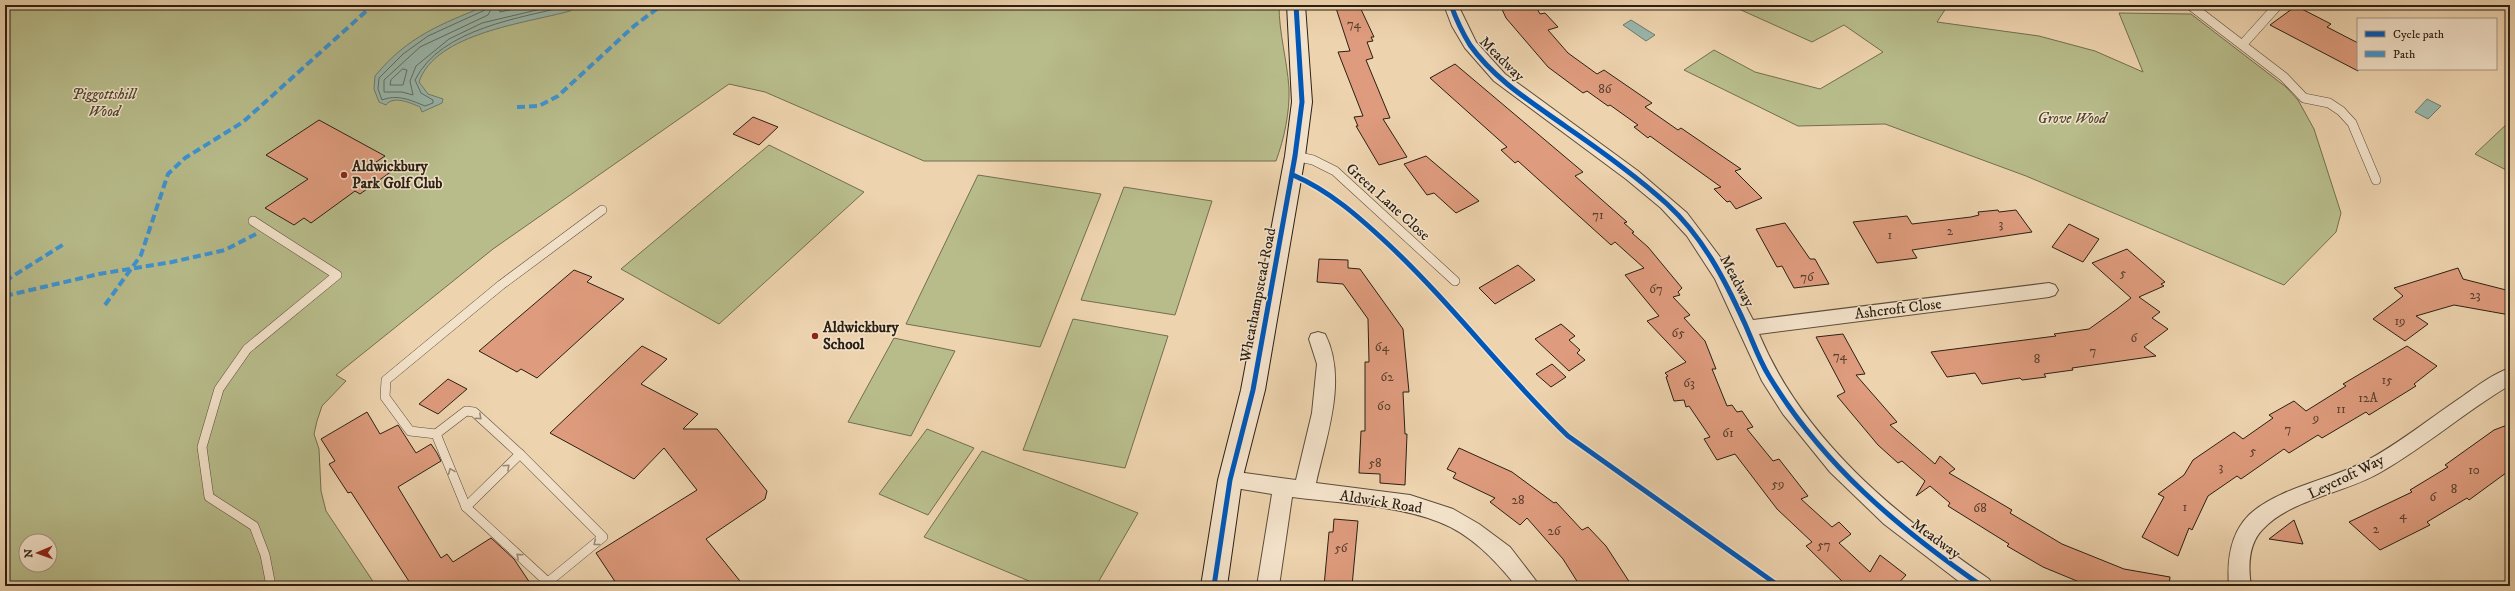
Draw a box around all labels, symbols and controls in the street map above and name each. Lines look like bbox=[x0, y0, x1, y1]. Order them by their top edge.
house number: 74 bbox=[1347, 16, 1362, 32]
legend bbox=[2357, 18, 2497, 70]
text: Cycle path bbox=[2393, 27, 2445, 42]
street label: Meadway bbox=[1475, 32, 1529, 86]
text: Path bbox=[2393, 47, 2416, 62]
house number: 86 bbox=[1598, 81, 1613, 97]
park label: Piggottshill Wood bbox=[72, 85, 138, 121]
park label: Grove Wood bbox=[2038, 109, 2109, 128]
place label: Aldwickbury Park Golf Club bbox=[351, 157, 442, 193]
street label: Green Lane Close bbox=[1342, 159, 1434, 245]
marker: Aldwickbury Park Golf Club bbox=[339, 170, 349, 180]
house number: 71 bbox=[1592, 207, 1604, 223]
house number: 3 bbox=[1999, 216, 2004, 232]
house number: 2 bbox=[1947, 223, 1954, 239]
street label: Wheathampstead Road bbox=[1235, 226, 1280, 365]
house number: 1 bbox=[1888, 227, 1893, 243]
street label: Meadway bbox=[1715, 252, 1759, 311]
house number: 5 bbox=[2120, 265, 2127, 281]
house number: 76 bbox=[1800, 269, 1815, 285]
house number: 67 bbox=[1649, 281, 1663, 297]
house number: 23 bbox=[2469, 287, 2481, 303]
street label: Ashcroft Close bbox=[1853, 294, 1943, 324]
house number: 19 bbox=[2394, 313, 2406, 329]
place label: Aldwickbury School bbox=[822, 318, 900, 354]
house number: 65 bbox=[1671, 325, 1685, 341]
house number: 6 bbox=[2131, 330, 2139, 346]
marker: Aldwickbury School bbox=[810, 331, 820, 341]
house number: 64 bbox=[1375, 339, 1390, 355]
house number: 7 bbox=[2090, 343, 2097, 359]
house number: 74 bbox=[1833, 348, 1848, 364]
house number: 8 bbox=[2034, 351, 2040, 367]
house number: 62 bbox=[1380, 369, 1394, 385]
house number: 15 bbox=[2381, 372, 2393, 388]
house number: 63 bbox=[1683, 375, 1695, 391]
house number: 12A bbox=[2358, 390, 2378, 406]
house number: 60 bbox=[1377, 398, 1391, 414]
house number: 11 bbox=[2336, 401, 2346, 417]
house number: 9 bbox=[2312, 410, 2319, 426]
one-way arrow bbox=[474, 412, 482, 420]
house number: 7 bbox=[2285, 421, 2292, 437]
house number: 61 bbox=[1722, 425, 1734, 441]
house number: 5 bbox=[2250, 443, 2257, 459]
street label: Leycroft Way bbox=[2305, 450, 2388, 504]
house number: 58 bbox=[1369, 455, 1381, 471]
house number: 3 bbox=[2219, 459, 2224, 475]
house number: 10 bbox=[2468, 462, 2480, 478]
one-way arrow bbox=[502, 464, 510, 472]
one-way arrow bbox=[448, 467, 456, 475]
house number: 59 bbox=[1772, 476, 1784, 492]
house number: 8 bbox=[2451, 481, 2457, 497]
street label: Aldwick Road bbox=[1338, 486, 1424, 518]
house number: 6 bbox=[2430, 489, 2438, 505]
house number: 28 bbox=[1512, 492, 1524, 508]
house number: 1 bbox=[2183, 499, 2188, 515]
house number: 68 bbox=[1973, 500, 1987, 516]
house number: 4 bbox=[2399, 507, 2407, 523]
street label: Meadway bbox=[1908, 515, 1965, 564]
house number: 2 bbox=[2373, 521, 2380, 537]
house number: 26 bbox=[1547, 523, 1562, 539]
north arrow bbox=[18, 533, 58, 573]
house number: 57 bbox=[1817, 537, 1831, 553]
one-way arrow bbox=[594, 538, 601, 545]
house number: 56 bbox=[1334, 540, 1349, 556]
text: N bbox=[22, 549, 36, 558]
one-way arrow bbox=[516, 553, 524, 560]

